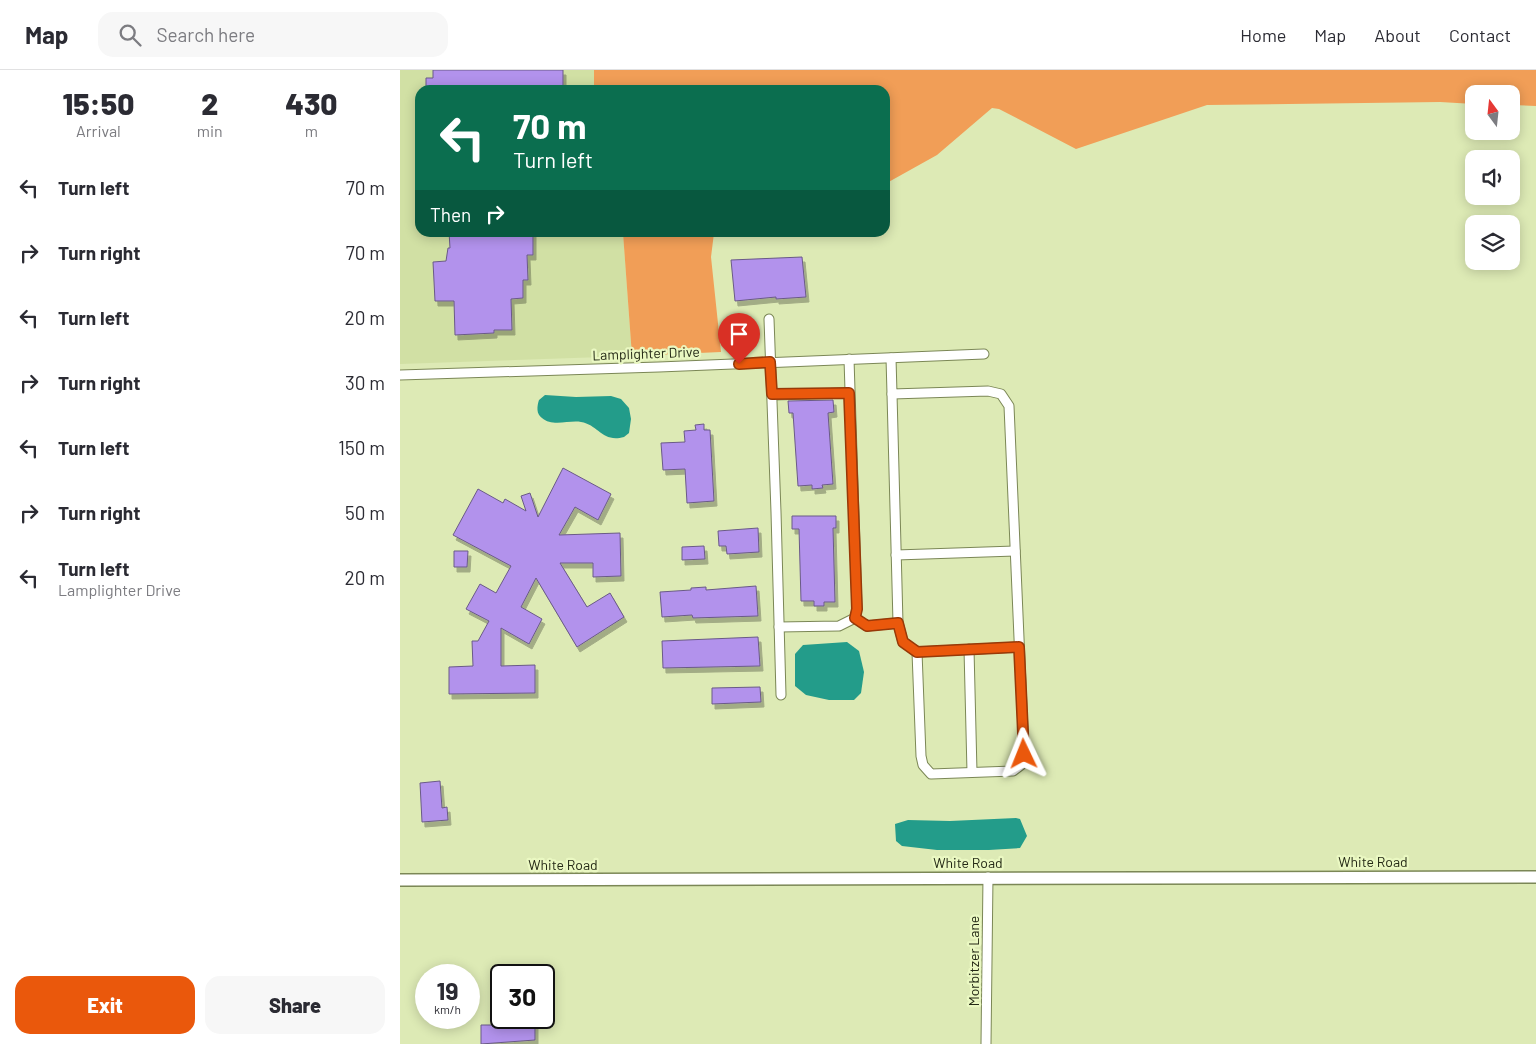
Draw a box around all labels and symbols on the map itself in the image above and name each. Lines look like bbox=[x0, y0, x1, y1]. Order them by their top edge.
north arrow bbox=[1465, 85, 1520, 140]
pin bbox=[718, 313, 760, 364]
street label: Lamplighter Drive bbox=[592, 343, 700, 363]
position arrow bbox=[997, 727, 1049, 779]
street label: White Road bbox=[1338, 853, 1408, 870]
street label: White Road bbox=[933, 854, 1003, 871]
street label: White Road bbox=[528, 856, 598, 873]
street label: Morbitzer Lane bbox=[965, 916, 982, 1006]
speed limit sign: 30 bbox=[490, 964, 555, 1029]

